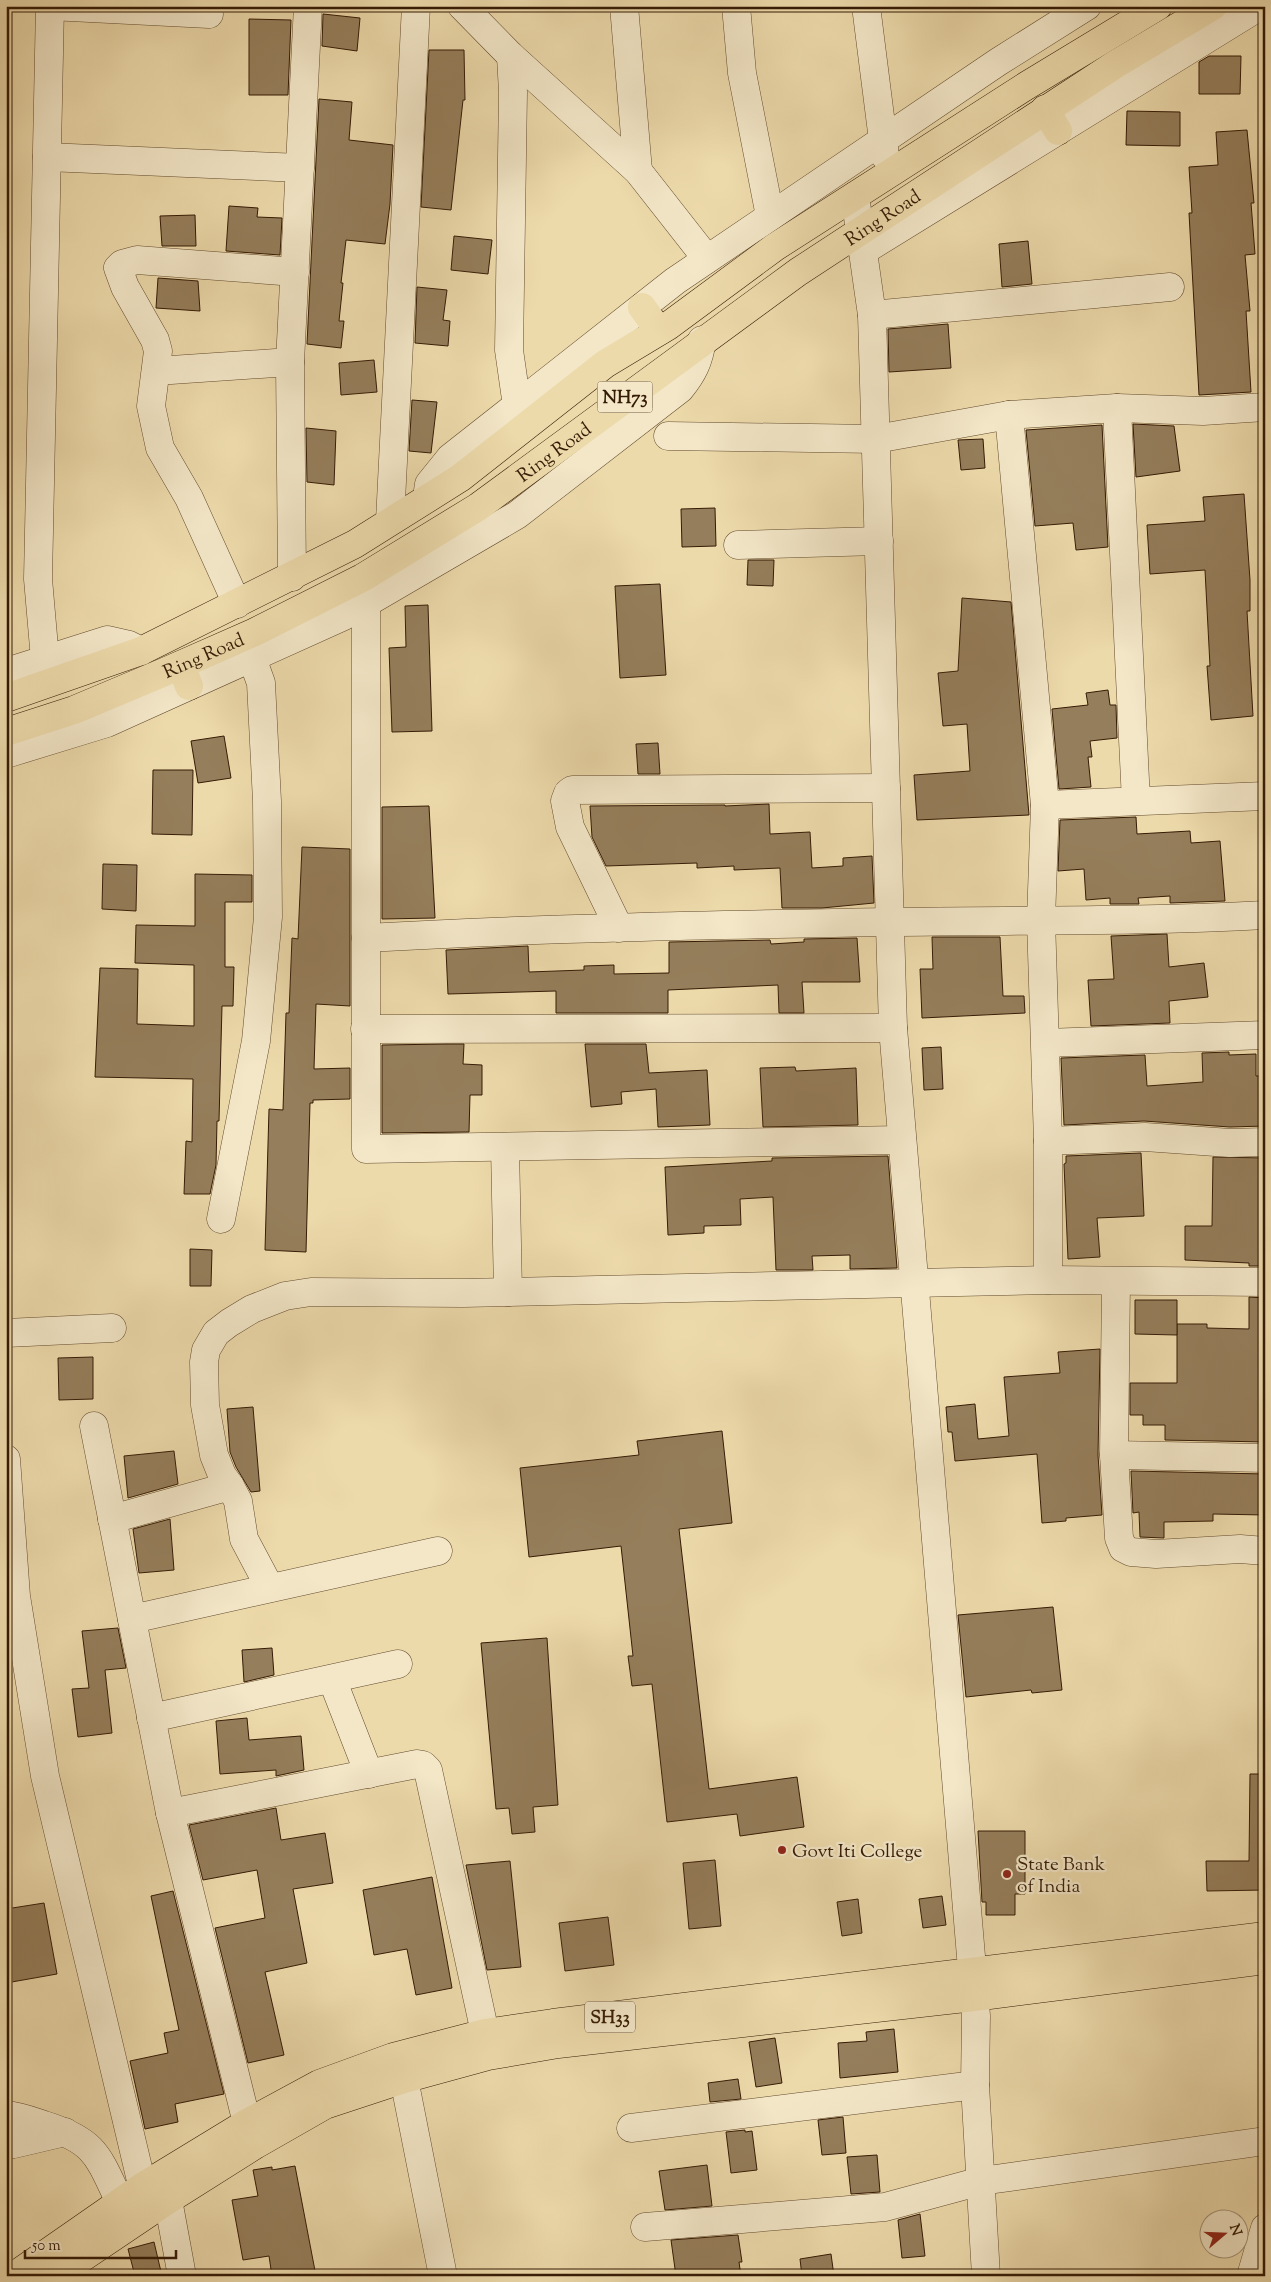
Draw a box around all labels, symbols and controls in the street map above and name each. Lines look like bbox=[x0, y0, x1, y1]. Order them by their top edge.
street label: Ring Road bbox=[840, 184, 927, 254]
road number: NH73 bbox=[598, 382, 652, 412]
street label: Ring Road bbox=[512, 417, 598, 490]
street label: Ring Road bbox=[159, 627, 249, 687]
place label: Govt Iti College bbox=[792, 1839, 923, 1866]
marker: Govt Iti College bbox=[776, 1844, 788, 1856]
place label: State Bank of India bbox=[1017, 1852, 1106, 1901]
marker: State Bank of India bbox=[1001, 1868, 1013, 1880]
road number: SH33 bbox=[585, 2001, 635, 2032]
north arrow bbox=[1198, 2210, 1248, 2260]
text: N bbox=[1223, 2222, 1246, 2239]
scale bar bbox=[25, 2227, 176, 2259]
text: 50 m bbox=[31, 2236, 61, 2257]

